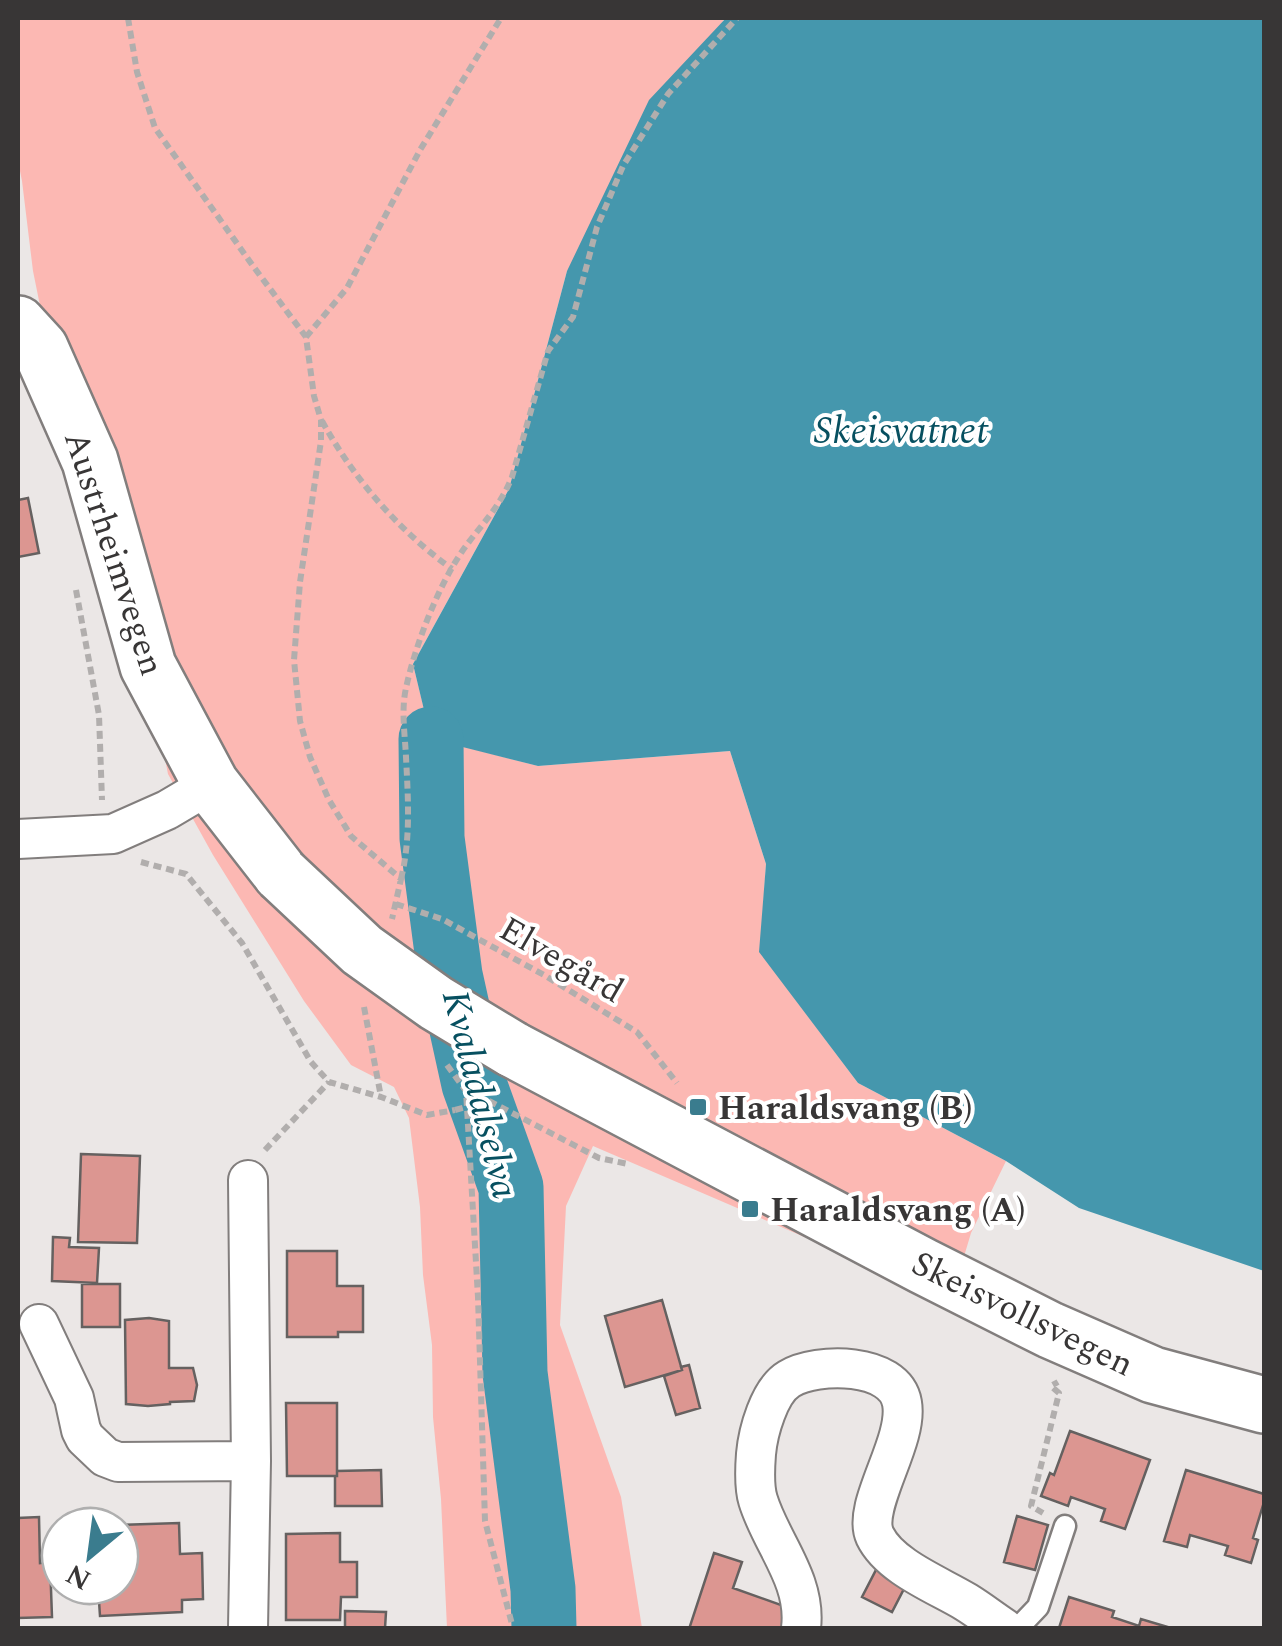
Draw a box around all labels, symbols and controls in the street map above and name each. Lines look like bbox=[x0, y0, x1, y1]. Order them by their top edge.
water label: Skeisvatnet bbox=[814, 403, 989, 461]
street label: Austrheimvegen bbox=[49, 424, 178, 683]
street label: Elvegård bbox=[489, 903, 633, 1017]
water label: Kvaladalselva bbox=[425, 984, 533, 1205]
place label: Haraldsvang (B) bbox=[718, 1082, 972, 1135]
marker: Haraldsvang (B) bbox=[687, 1096, 709, 1118]
place label: Haraldsvang (A) bbox=[770, 1184, 1025, 1237]
marker: Haraldsvang (A) bbox=[739, 1198, 761, 1220]
street label: Skeisvollsvegen bbox=[902, 1238, 1143, 1391]
north arrow bbox=[40, 1506, 140, 1606]
text: N bbox=[58, 1552, 99, 1601]

